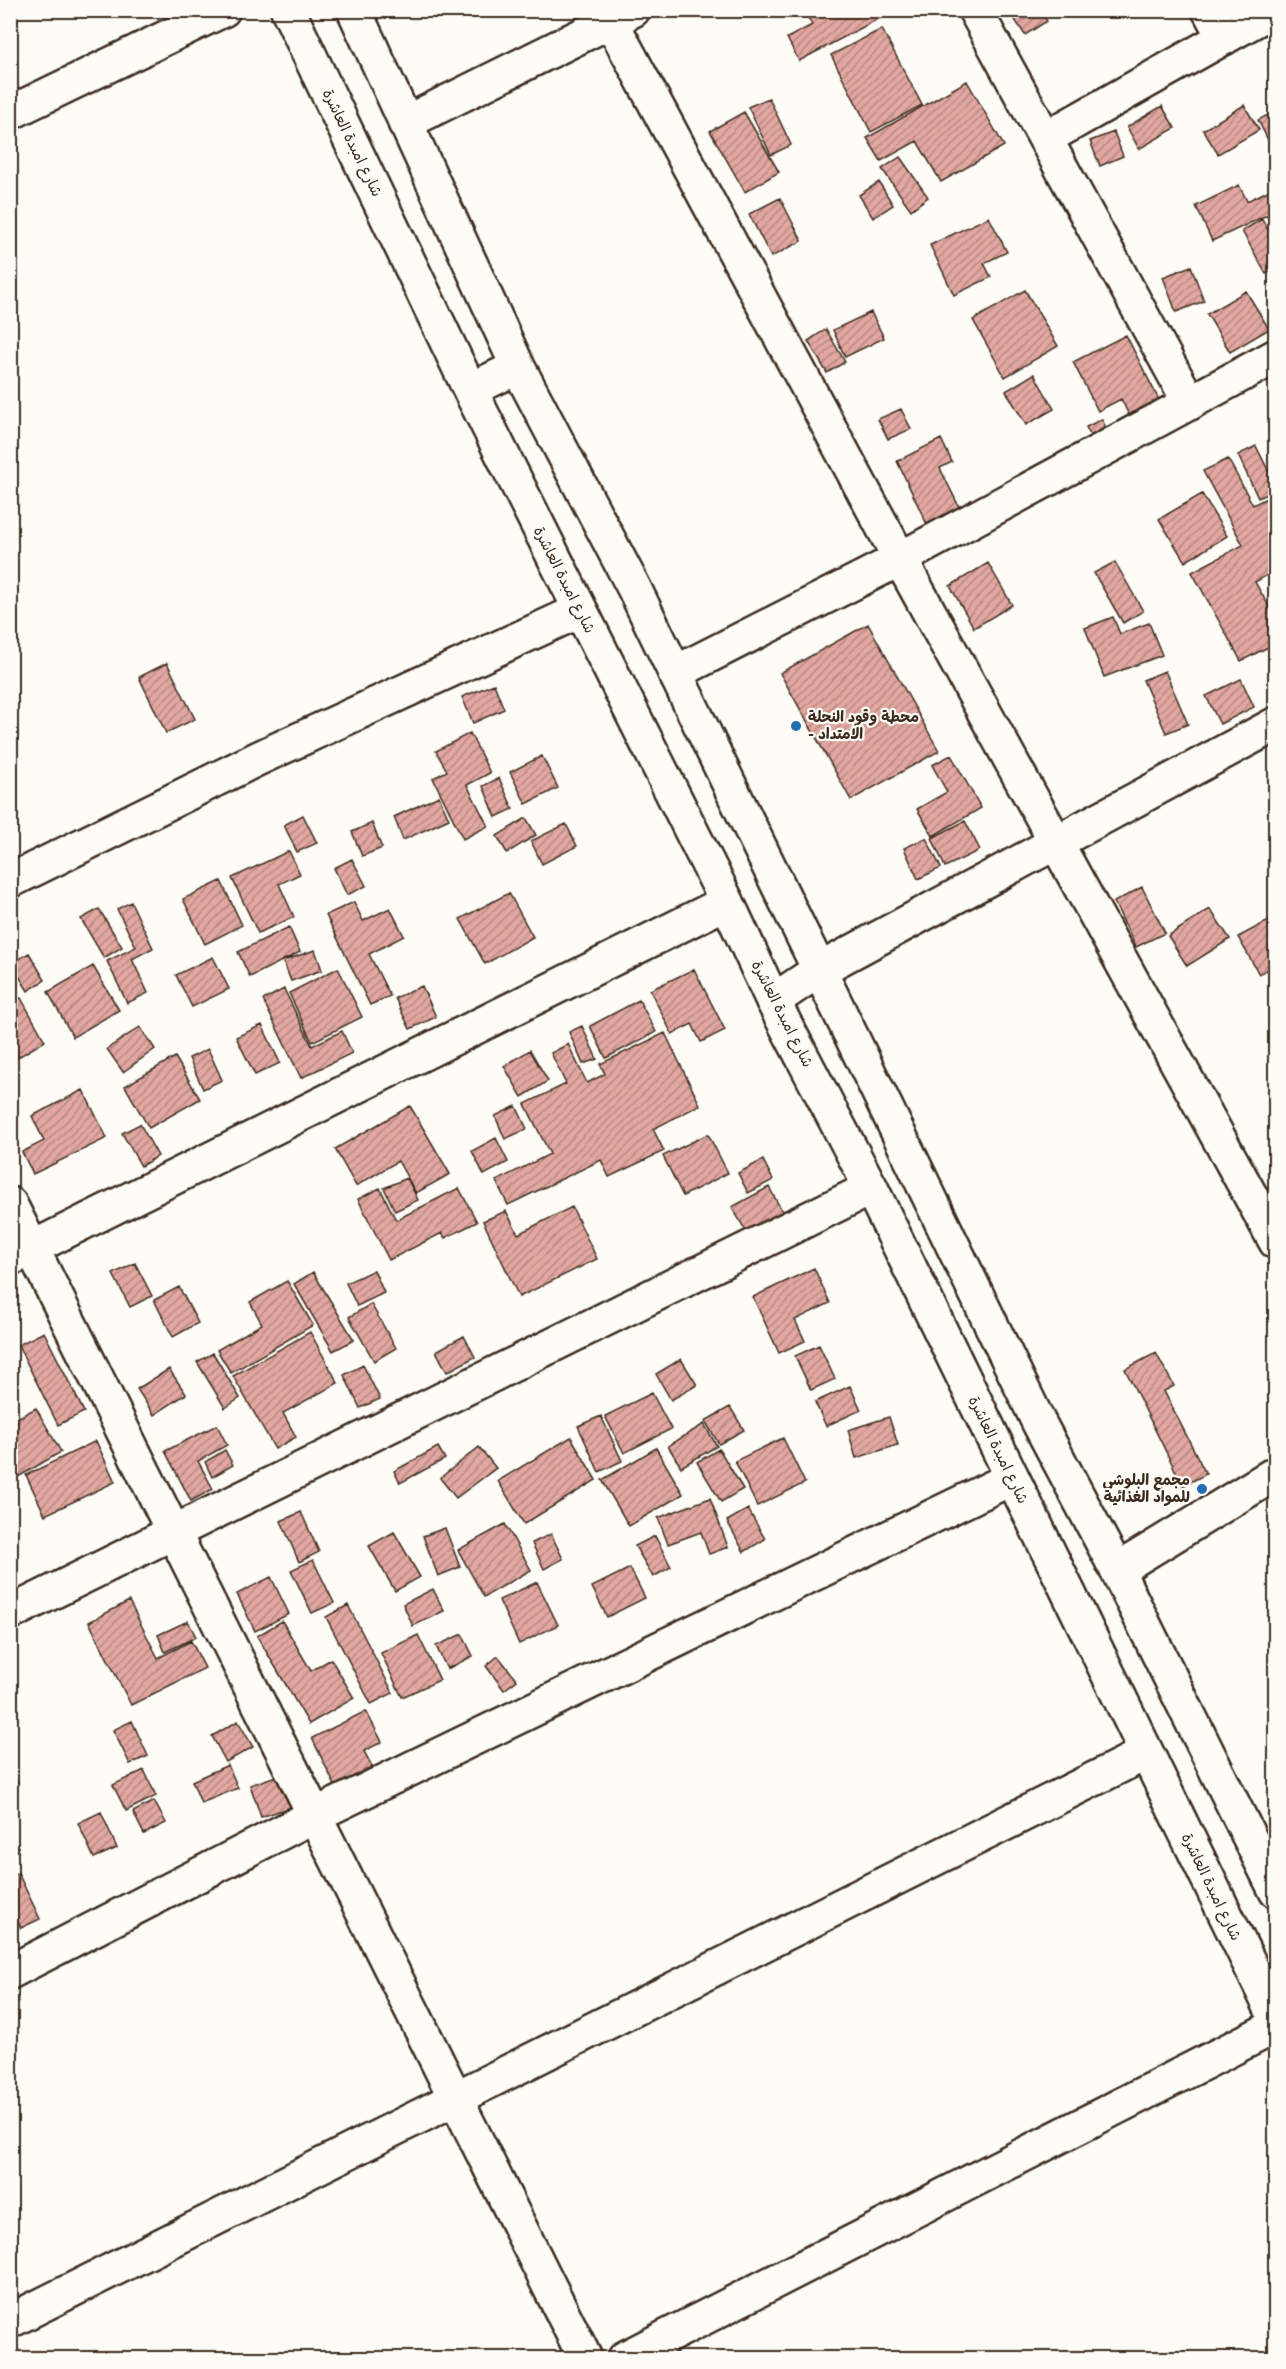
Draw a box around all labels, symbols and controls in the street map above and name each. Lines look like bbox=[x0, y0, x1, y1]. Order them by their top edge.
street label: شارع امبدة العاشرة bbox=[318, 86, 386, 200]
street label: شارع امبدة العاشرة bbox=[529, 523, 599, 637]
place label: محطة وقود النحلة - الامتداد bbox=[808, 708, 919, 744]
marker: محطة وقود النحلة - الامتداد bbox=[789, 719, 803, 733]
street label: شارع امبدة العاشرة bbox=[747, 957, 817, 1071]
street label: شارع امبدة العاشرة bbox=[964, 1393, 1032, 1507]
place label: مجمع البلوشي للمواد الغذائية bbox=[1102, 1471, 1190, 1507]
marker: مجمع البلوشي للمواد الغذائية bbox=[1195, 1482, 1209, 1496]
street label: شارع امبدة العاشرة bbox=[1177, 1830, 1245, 1944]

